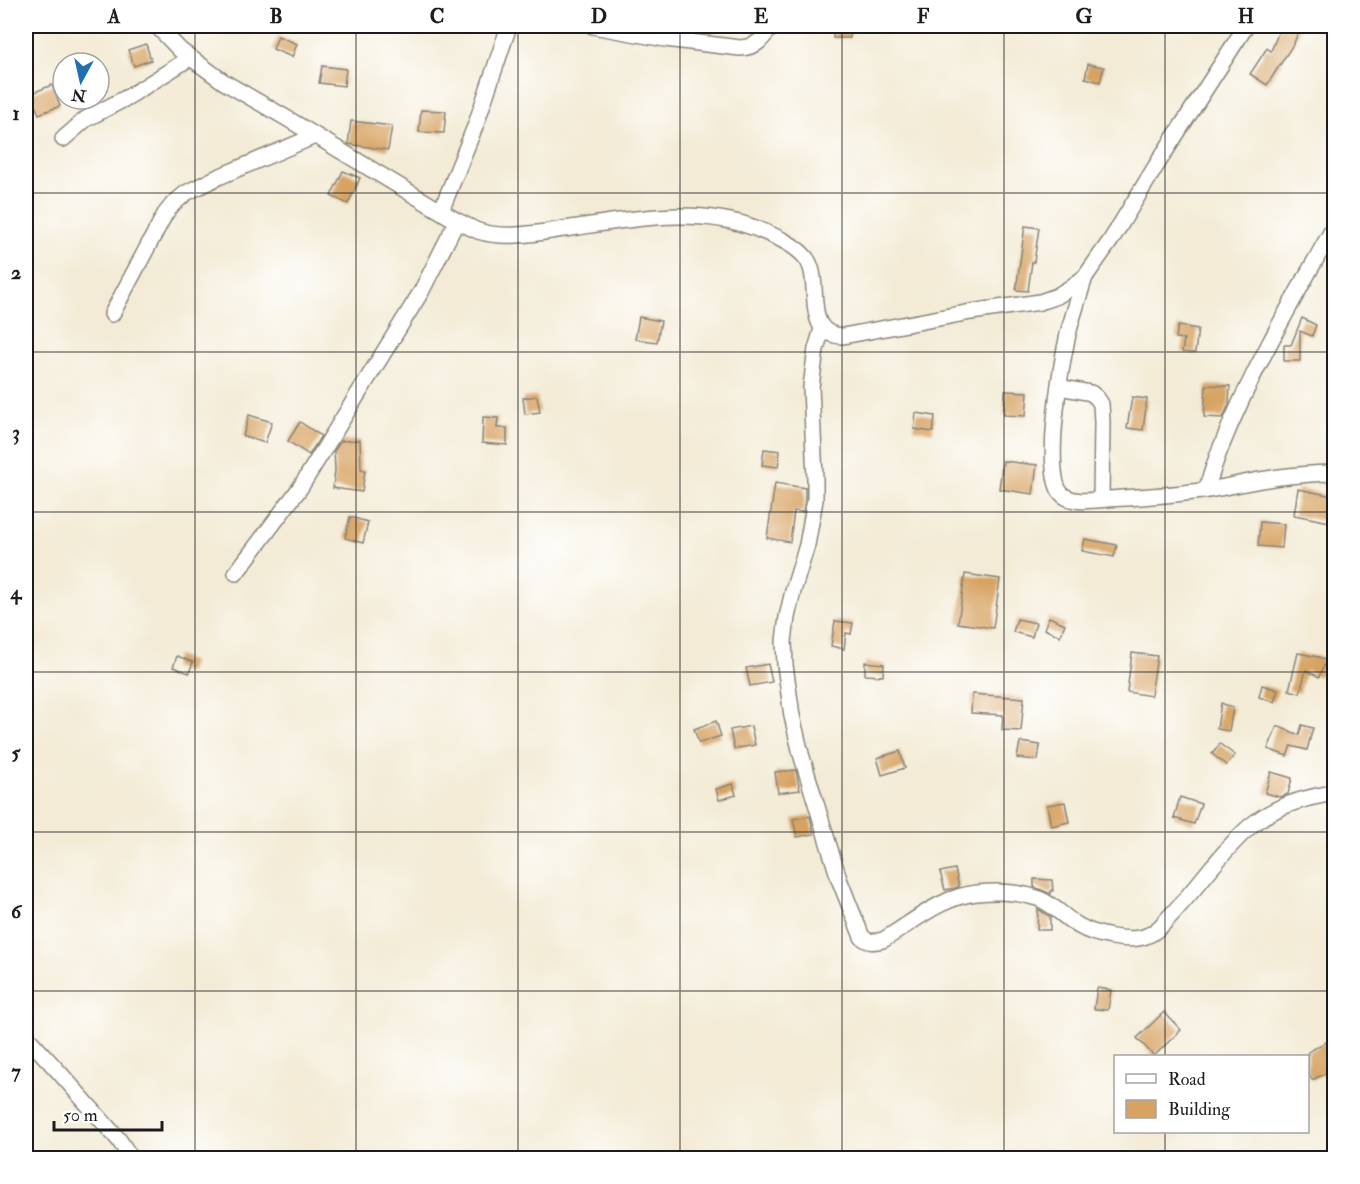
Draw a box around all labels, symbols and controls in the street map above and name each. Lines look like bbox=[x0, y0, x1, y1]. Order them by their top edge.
text: A bbox=[107, 4, 121, 29]
text: B bbox=[269, 4, 283, 29]
text: C bbox=[430, 4, 444, 29]
text: D bbox=[591, 4, 607, 29]
text: E bbox=[754, 4, 769, 29]
text: F bbox=[917, 4, 930, 29]
text: G bbox=[1076, 4, 1093, 29]
text: H bbox=[1238, 4, 1254, 29]
north arrow bbox=[51, 51, 111, 111]
text: N bbox=[70, 84, 89, 106]
text: 1 bbox=[12, 101, 20, 126]
text: 2 bbox=[11, 260, 21, 285]
text: 3 bbox=[12, 420, 20, 445]
text: 4 bbox=[10, 580, 23, 605]
text: 5 bbox=[12, 740, 22, 765]
text: 6 bbox=[11, 899, 23, 924]
legend bbox=[1114, 1055, 1309, 1133]
text: 7 bbox=[11, 1059, 21, 1084]
text: Road bbox=[1168, 1068, 1206, 1091]
scale bar bbox=[54, 1094, 162, 1132]
text: Building bbox=[1168, 1098, 1231, 1121]
text: 50 m bbox=[63, 1104, 98, 1127]

